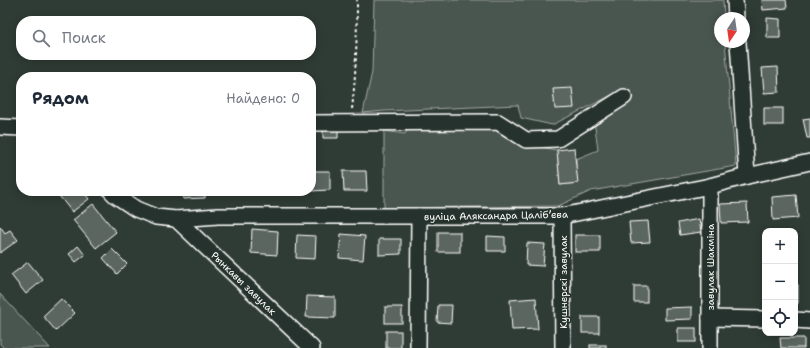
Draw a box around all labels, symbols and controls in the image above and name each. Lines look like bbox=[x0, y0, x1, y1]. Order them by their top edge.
north arrow bbox=[714, 12, 750, 48]
search box bbox=[16, 16, 316, 60]
icon: search bbox=[30, 27, 52, 49]
text: Поиск bbox=[62, 28, 106, 48]
text: Рядом bbox=[32, 87, 89, 109]
text: Найдено: 0 bbox=[226, 90, 300, 107]
street label: вуліца Аляксандра Цалібʼева bbox=[424, 208, 569, 223]
street label: завулак Шакміна bbox=[704, 223, 717, 310]
map controls bbox=[762, 228, 798, 336]
button: + bbox=[762, 228, 798, 264]
street label: Кушнерскі завулак bbox=[557, 235, 570, 329]
street label: Рынкавы завулак bbox=[208, 249, 279, 318]
button: − bbox=[762, 264, 798, 300]
button: locate bbox=[762, 300, 798, 336]

